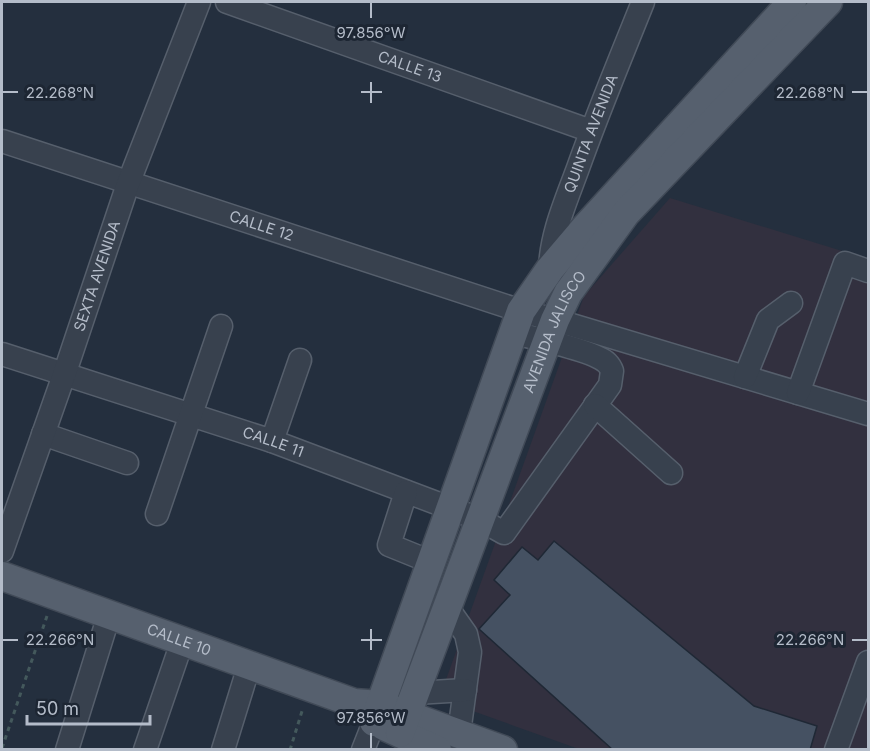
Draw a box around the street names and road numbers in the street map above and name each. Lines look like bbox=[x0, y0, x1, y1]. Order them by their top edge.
street label: CALLE 13 bbox=[375, 46, 445, 86]
street label: QUINTA AVENIDA bbox=[559, 71, 622, 196]
street label: CALLE 12 bbox=[227, 206, 296, 245]
street label: SEXTA AVENIDA bbox=[69, 218, 124, 334]
street label: AVENIDA JALISCO bbox=[519, 267, 590, 395]
street label: CALLE 11 bbox=[240, 422, 306, 461]
street label: CALLE 10 bbox=[144, 619, 214, 660]

